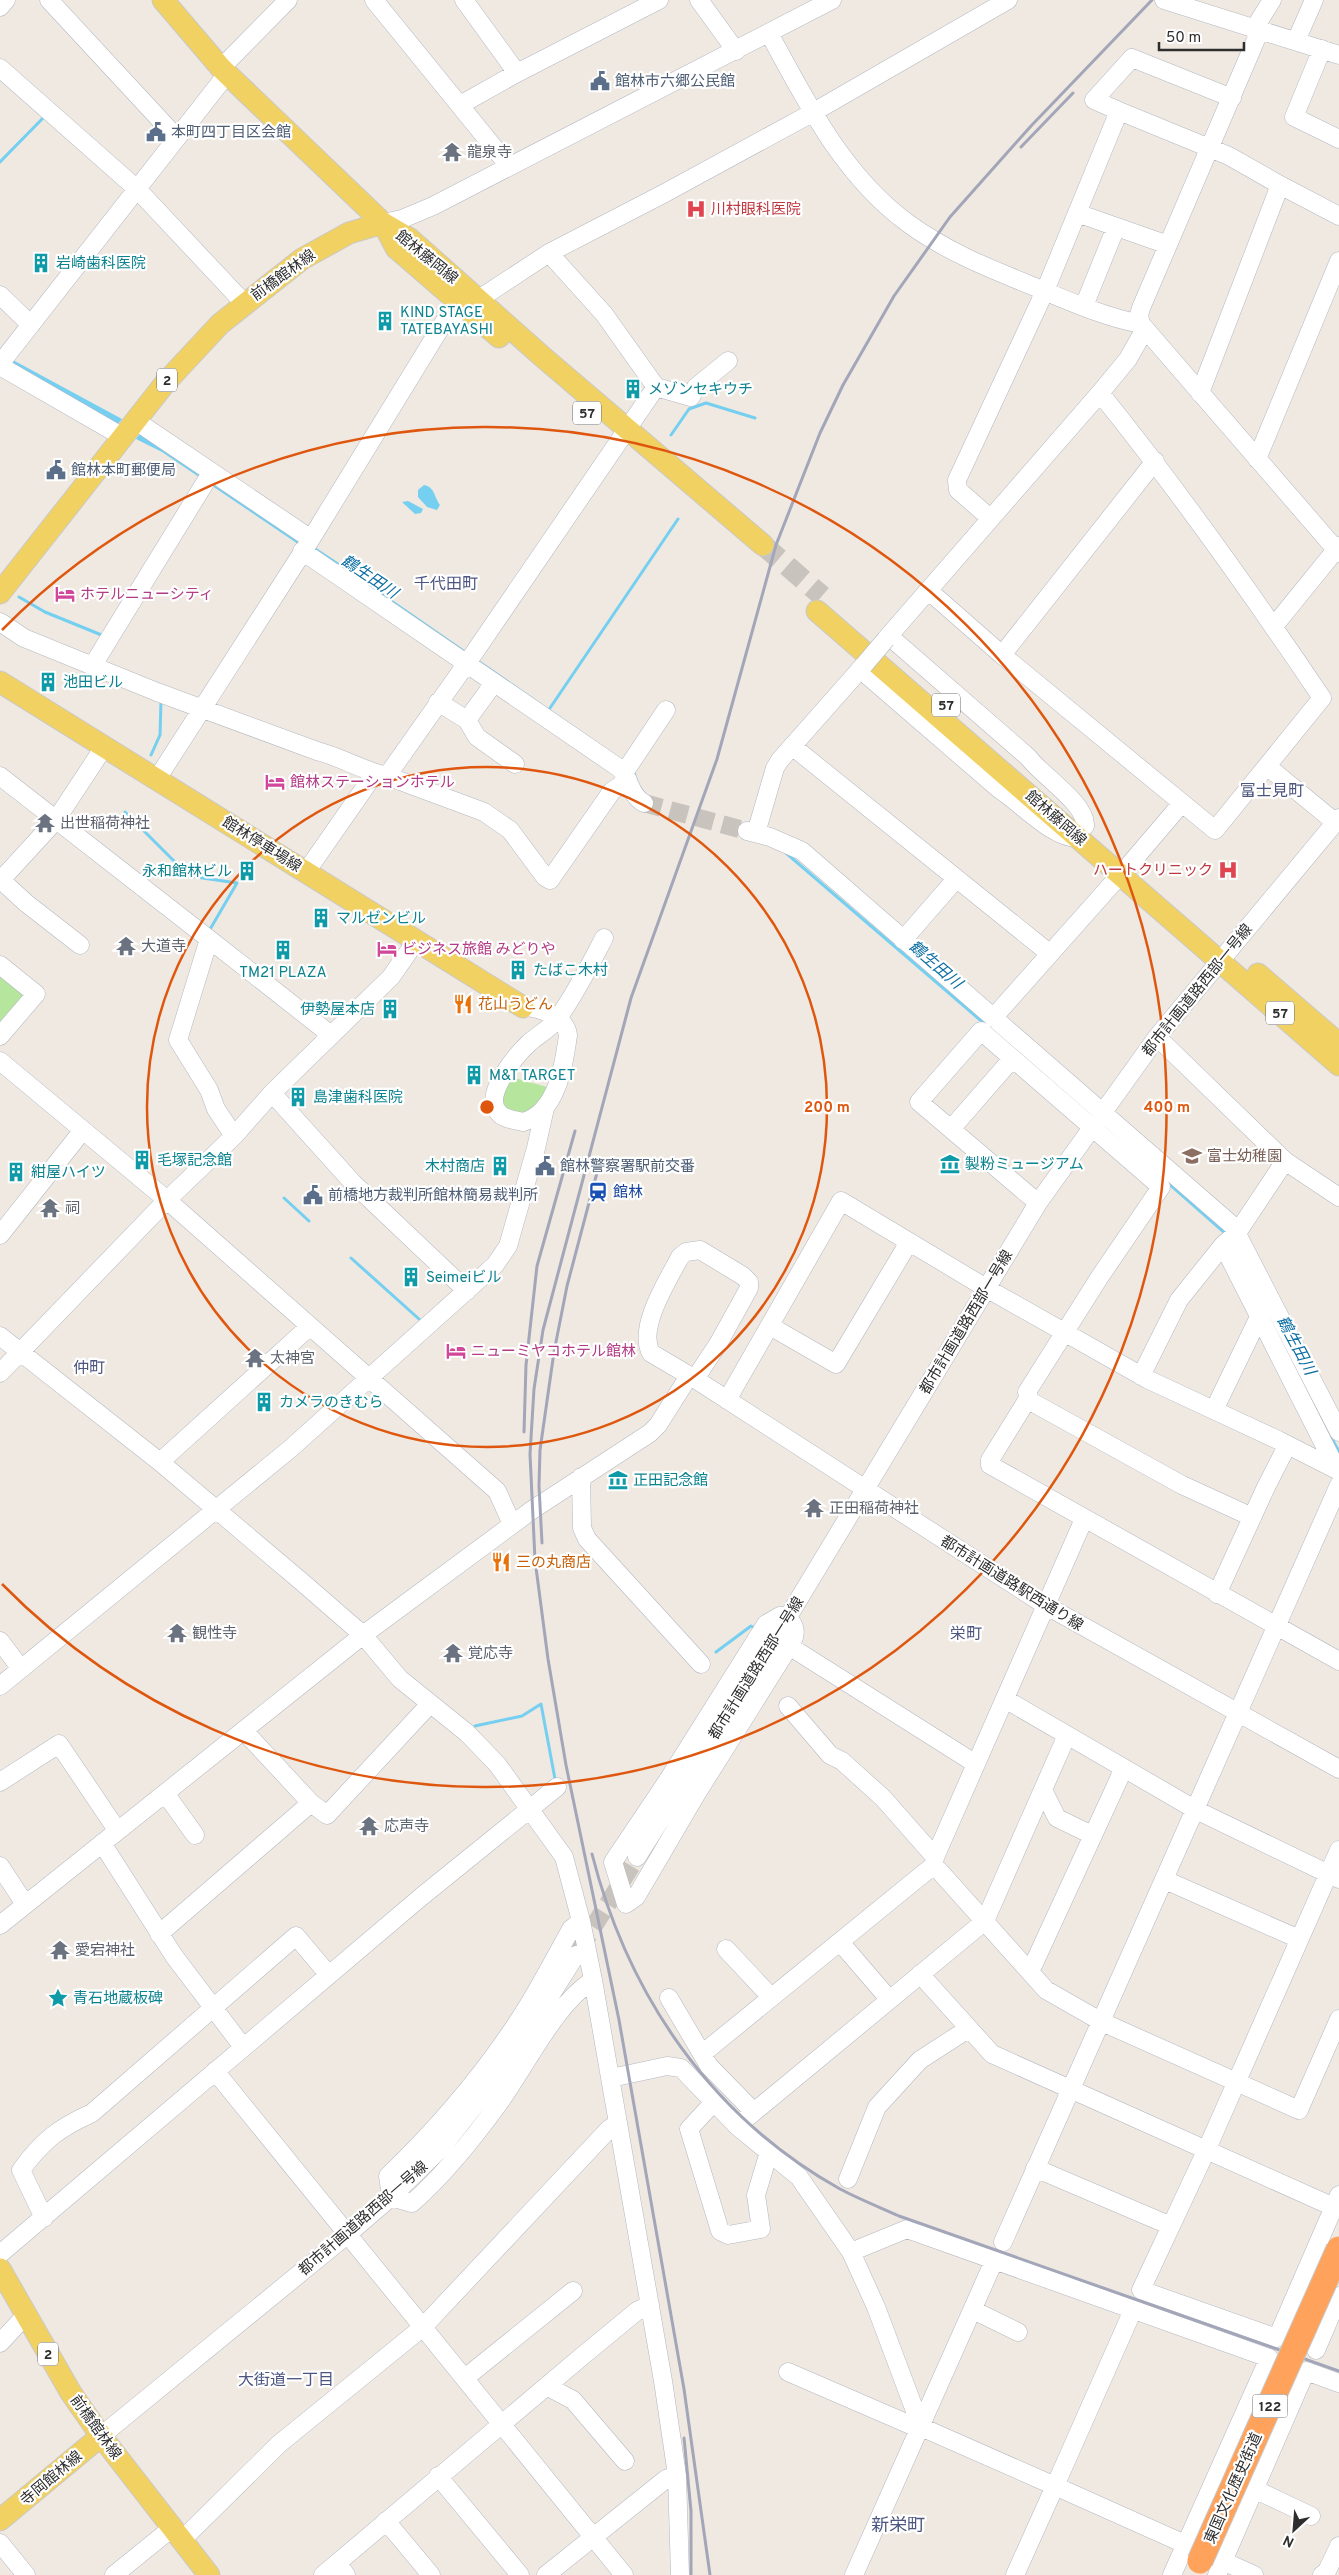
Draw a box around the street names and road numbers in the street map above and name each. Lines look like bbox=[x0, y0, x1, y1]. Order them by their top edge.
street label: 館林藤岡線 bbox=[391, 227, 461, 289]
street label: 前橋館林線 bbox=[248, 246, 320, 306]
road number: 2 bbox=[157, 368, 177, 392]
road number: 57 bbox=[573, 402, 601, 424]
road number: 57 bbox=[932, 694, 960, 716]
street label: 館林藤岡線 bbox=[1020, 787, 1090, 851]
street label: 館林停車場線 bbox=[218, 813, 304, 877]
street label: 都市計画道路西部一号線 bbox=[1139, 921, 1257, 1061]
road number: 57 bbox=[1266, 1001, 1294, 1024]
street label: 都市計画道路西部一号線 bbox=[917, 1247, 1018, 1398]
street label: 都市計画道路駅西通り線 bbox=[936, 1532, 1086, 1636]
street label: 都市計画道路西部一号線 bbox=[705, 1594, 809, 1744]
street label: 都市計画道路西部一号線 bbox=[295, 2158, 432, 2280]
road number: 2 bbox=[38, 2342, 58, 2366]
street label: 前橋館林線 bbox=[65, 2392, 125, 2464]
road number: 122 bbox=[1252, 2394, 1288, 2418]
street label: 東国文化歴史街道 bbox=[1201, 2430, 1267, 2547]
street label: 寺岡館林線 bbox=[17, 2448, 87, 2511]

